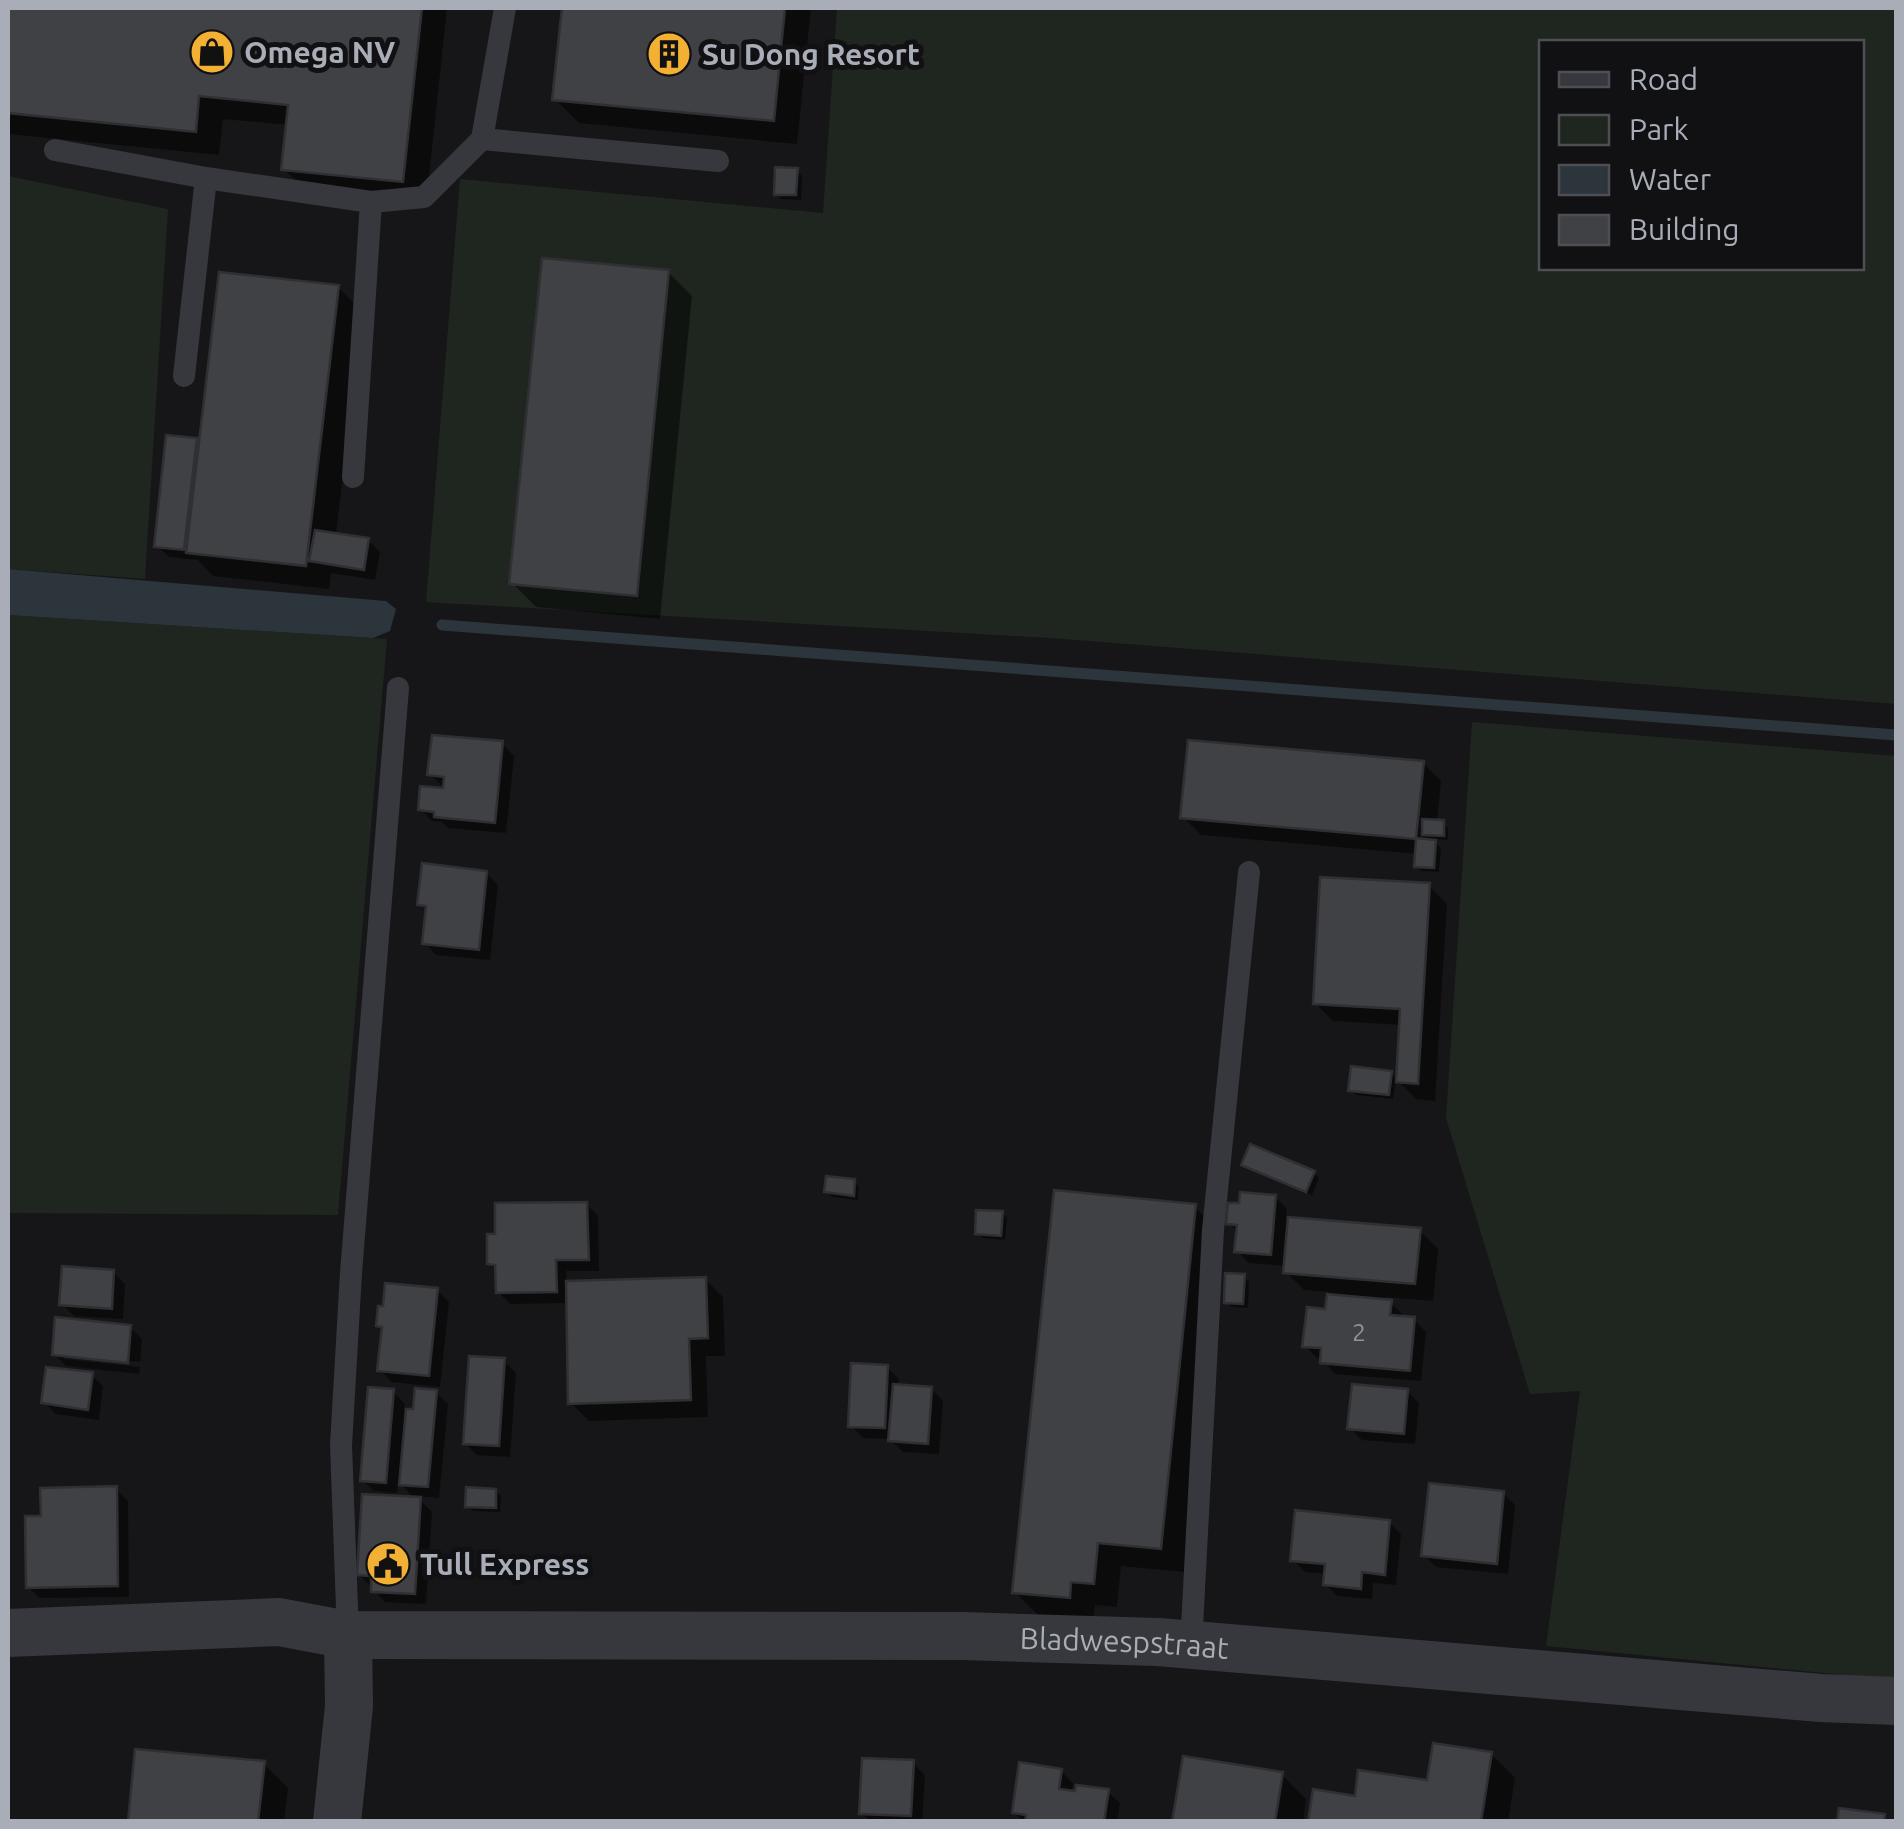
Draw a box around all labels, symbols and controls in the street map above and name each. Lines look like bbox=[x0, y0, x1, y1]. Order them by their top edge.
shop icon: Omega NV bbox=[189, 29, 235, 75]
building icon: Su Dong Resort bbox=[646, 31, 692, 77]
place label: Omega NV bbox=[244, 35, 395, 69]
place label: Su Dong Resort bbox=[702, 37, 920, 71]
legend bbox=[1539, 40, 1864, 270]
text: Road bbox=[1629, 62, 1698, 96]
text: Park bbox=[1629, 112, 1689, 146]
text: Water bbox=[1629, 162, 1712, 196]
text: Building bbox=[1629, 212, 1740, 246]
house number: 2 bbox=[1352, 1318, 1366, 1346]
public building icon: Tull Express bbox=[365, 1541, 411, 1587]
place label: Tull Express bbox=[420, 1547, 589, 1581]
street label: Bladwespstraat bbox=[1019, 1621, 1230, 1665]

